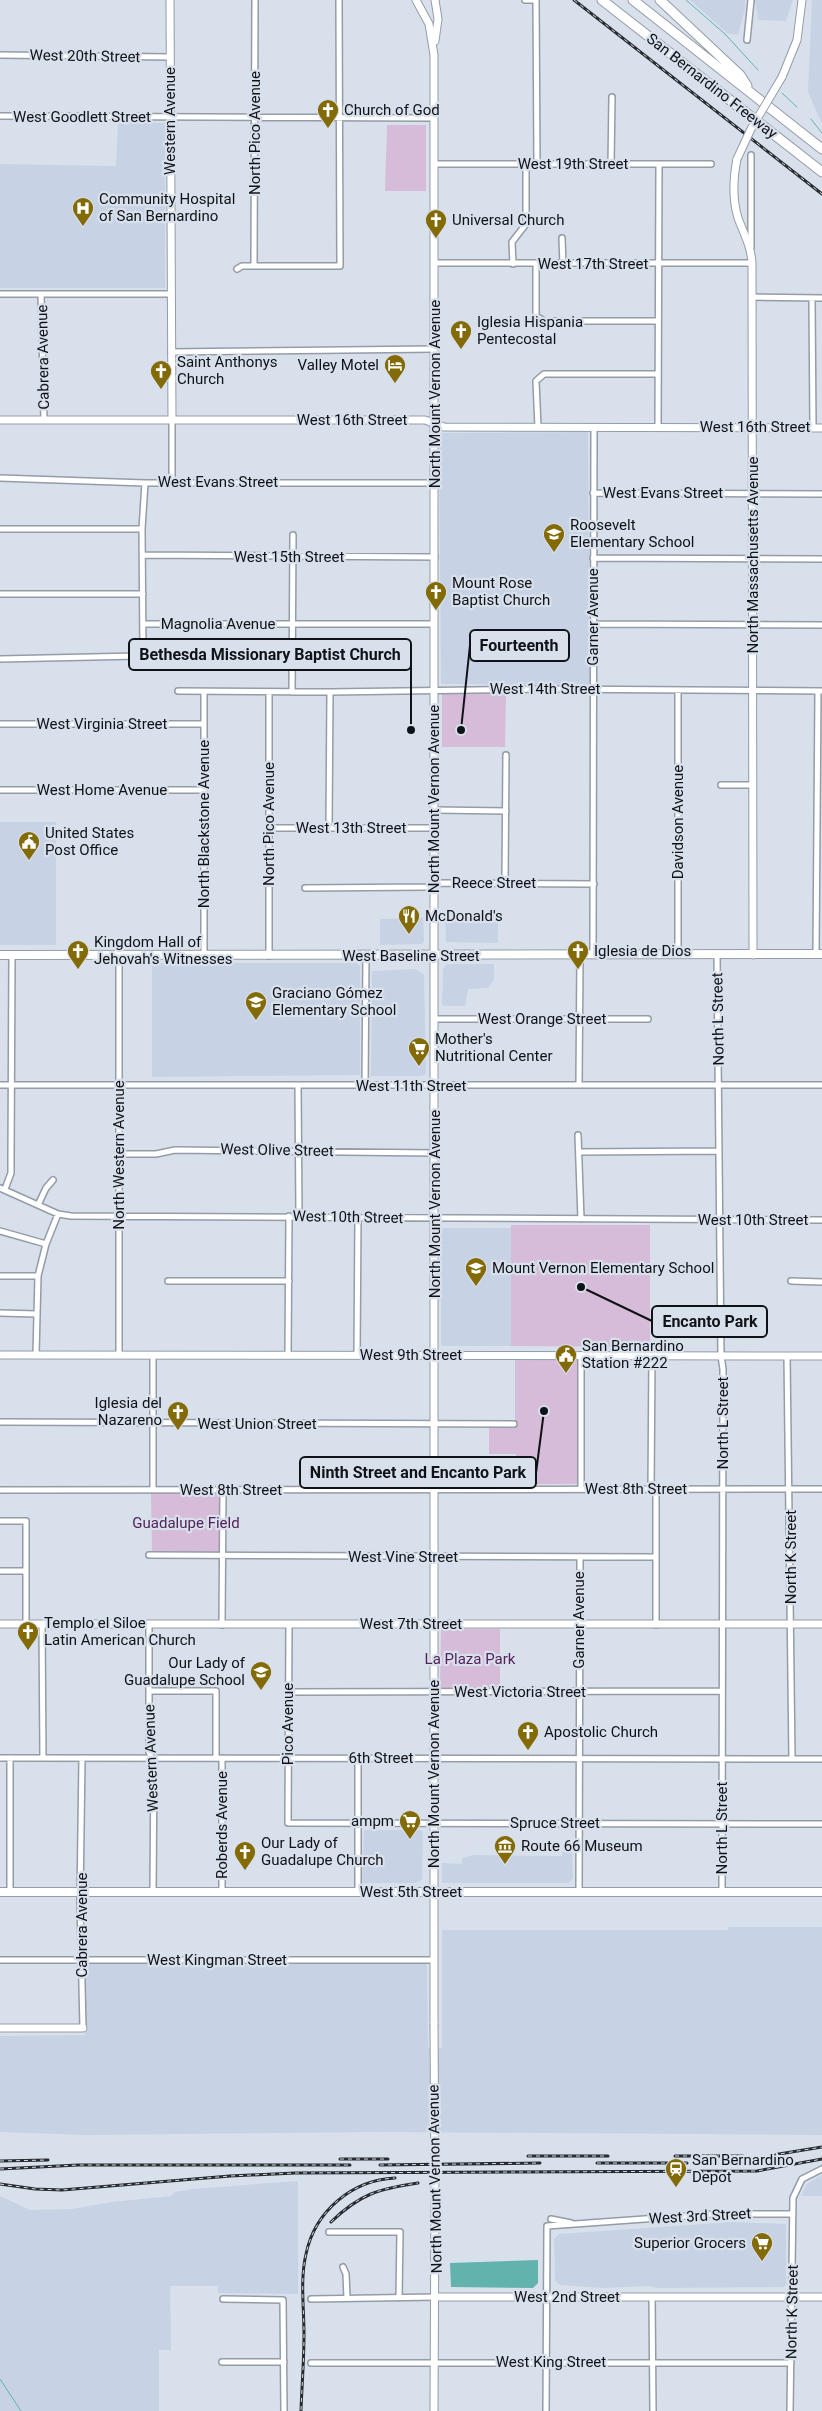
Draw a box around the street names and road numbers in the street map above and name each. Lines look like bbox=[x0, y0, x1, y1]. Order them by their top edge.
street label: San Bernardino Freeway bbox=[643, 29, 781, 143]
street label: West 20th Street bbox=[29, 46, 141, 66]
street label: Western Avenue bbox=[161, 67, 179, 175]
street label: North Pico Avenue bbox=[246, 71, 264, 195]
street label: West Goodlett Street bbox=[13, 108, 151, 126]
street label: West 19th Street bbox=[518, 155, 628, 173]
street label: West 17th Street bbox=[538, 255, 648, 273]
street label: North Mount Vernon Avenue bbox=[426, 300, 444, 488]
street label: Cabrera Avenue bbox=[33, 304, 53, 410]
street label: West 16th Street bbox=[297, 411, 407, 429]
street label: West 16th Street bbox=[700, 418, 810, 436]
street label: North Massachusetts Avenue bbox=[744, 457, 762, 653]
street label: West Evans Street bbox=[158, 473, 278, 491]
street label: West Evans Street bbox=[603, 484, 723, 502]
street label: West 15th Street bbox=[234, 548, 344, 566]
street label: Garner Avenue bbox=[584, 568, 602, 666]
street label: Magnolia Avenue bbox=[161, 615, 275, 633]
street label: West 14th Street bbox=[490, 680, 600, 698]
street label: North Mount Vernon Avenue bbox=[425, 705, 443, 893]
street label: West Virginia Street bbox=[36, 715, 168, 733]
street label: North Blackstone Avenue bbox=[195, 740, 213, 908]
street label: North Pico Avenue bbox=[260, 762, 278, 886]
street label: Davidson Avenue bbox=[669, 765, 687, 879]
street label: West Home Avenue bbox=[37, 781, 167, 799]
street label: West 13th Street bbox=[296, 819, 406, 837]
street label: Reece Street bbox=[452, 874, 536, 892]
street label: West Baseline Street bbox=[342, 947, 480, 965]
street label: North L Street bbox=[708, 972, 728, 1066]
street label: West Orange Street bbox=[478, 1010, 606, 1028]
street label: West 11th Street bbox=[356, 1077, 466, 1095]
street label: North Western Avenue bbox=[110, 1080, 128, 1230]
street label: North Mount Vernon Avenue bbox=[426, 1110, 444, 1298]
street label: West Olive Street bbox=[220, 1140, 334, 1160]
street label: West 10th Street bbox=[292, 1207, 404, 1227]
street label: West 10th Street bbox=[698, 1211, 808, 1229]
street label: West 9th Street bbox=[360, 1346, 462, 1364]
street label: North L Street bbox=[714, 1376, 732, 1469]
street label: West Union Street bbox=[197, 1415, 317, 1433]
street label: West 8th Street bbox=[585, 1480, 687, 1498]
street label: West 8th Street bbox=[180, 1481, 282, 1499]
street label: North K Street bbox=[782, 1510, 800, 1604]
street label: West Vine Street bbox=[348, 1548, 458, 1566]
street label: Garner Avenue bbox=[570, 1571, 588, 1669]
street label: West 7th Street bbox=[360, 1615, 462, 1633]
street label: North Mount Vernon Avenue bbox=[425, 1680, 443, 1868]
street label: Pico Avenue bbox=[279, 1683, 297, 1765]
street label: West Victoria Street bbox=[454, 1683, 586, 1701]
street label: Western Avenue bbox=[140, 1704, 162, 1812]
street label: 6th Street bbox=[349, 1749, 414, 1767]
street label: Roberds Avenue bbox=[213, 1771, 231, 1879]
street label: North L Street bbox=[713, 1781, 731, 1874]
street label: Spruce Street bbox=[510, 1814, 600, 1832]
street label: Cabrera Avenue bbox=[73, 1872, 91, 1977]
street label: West 5th Street bbox=[360, 1883, 462, 1901]
street label: West Kingman Street bbox=[147, 1951, 287, 1969]
street label: North Mount Vernon Avenue bbox=[424, 2085, 446, 2273]
street label: West 3rd Street bbox=[648, 2204, 752, 2228]
street label: North K Street bbox=[782, 2265, 802, 2359]
street label: West 2nd Street bbox=[514, 2288, 620, 2306]
street label: West King Street bbox=[496, 2353, 606, 2371]

